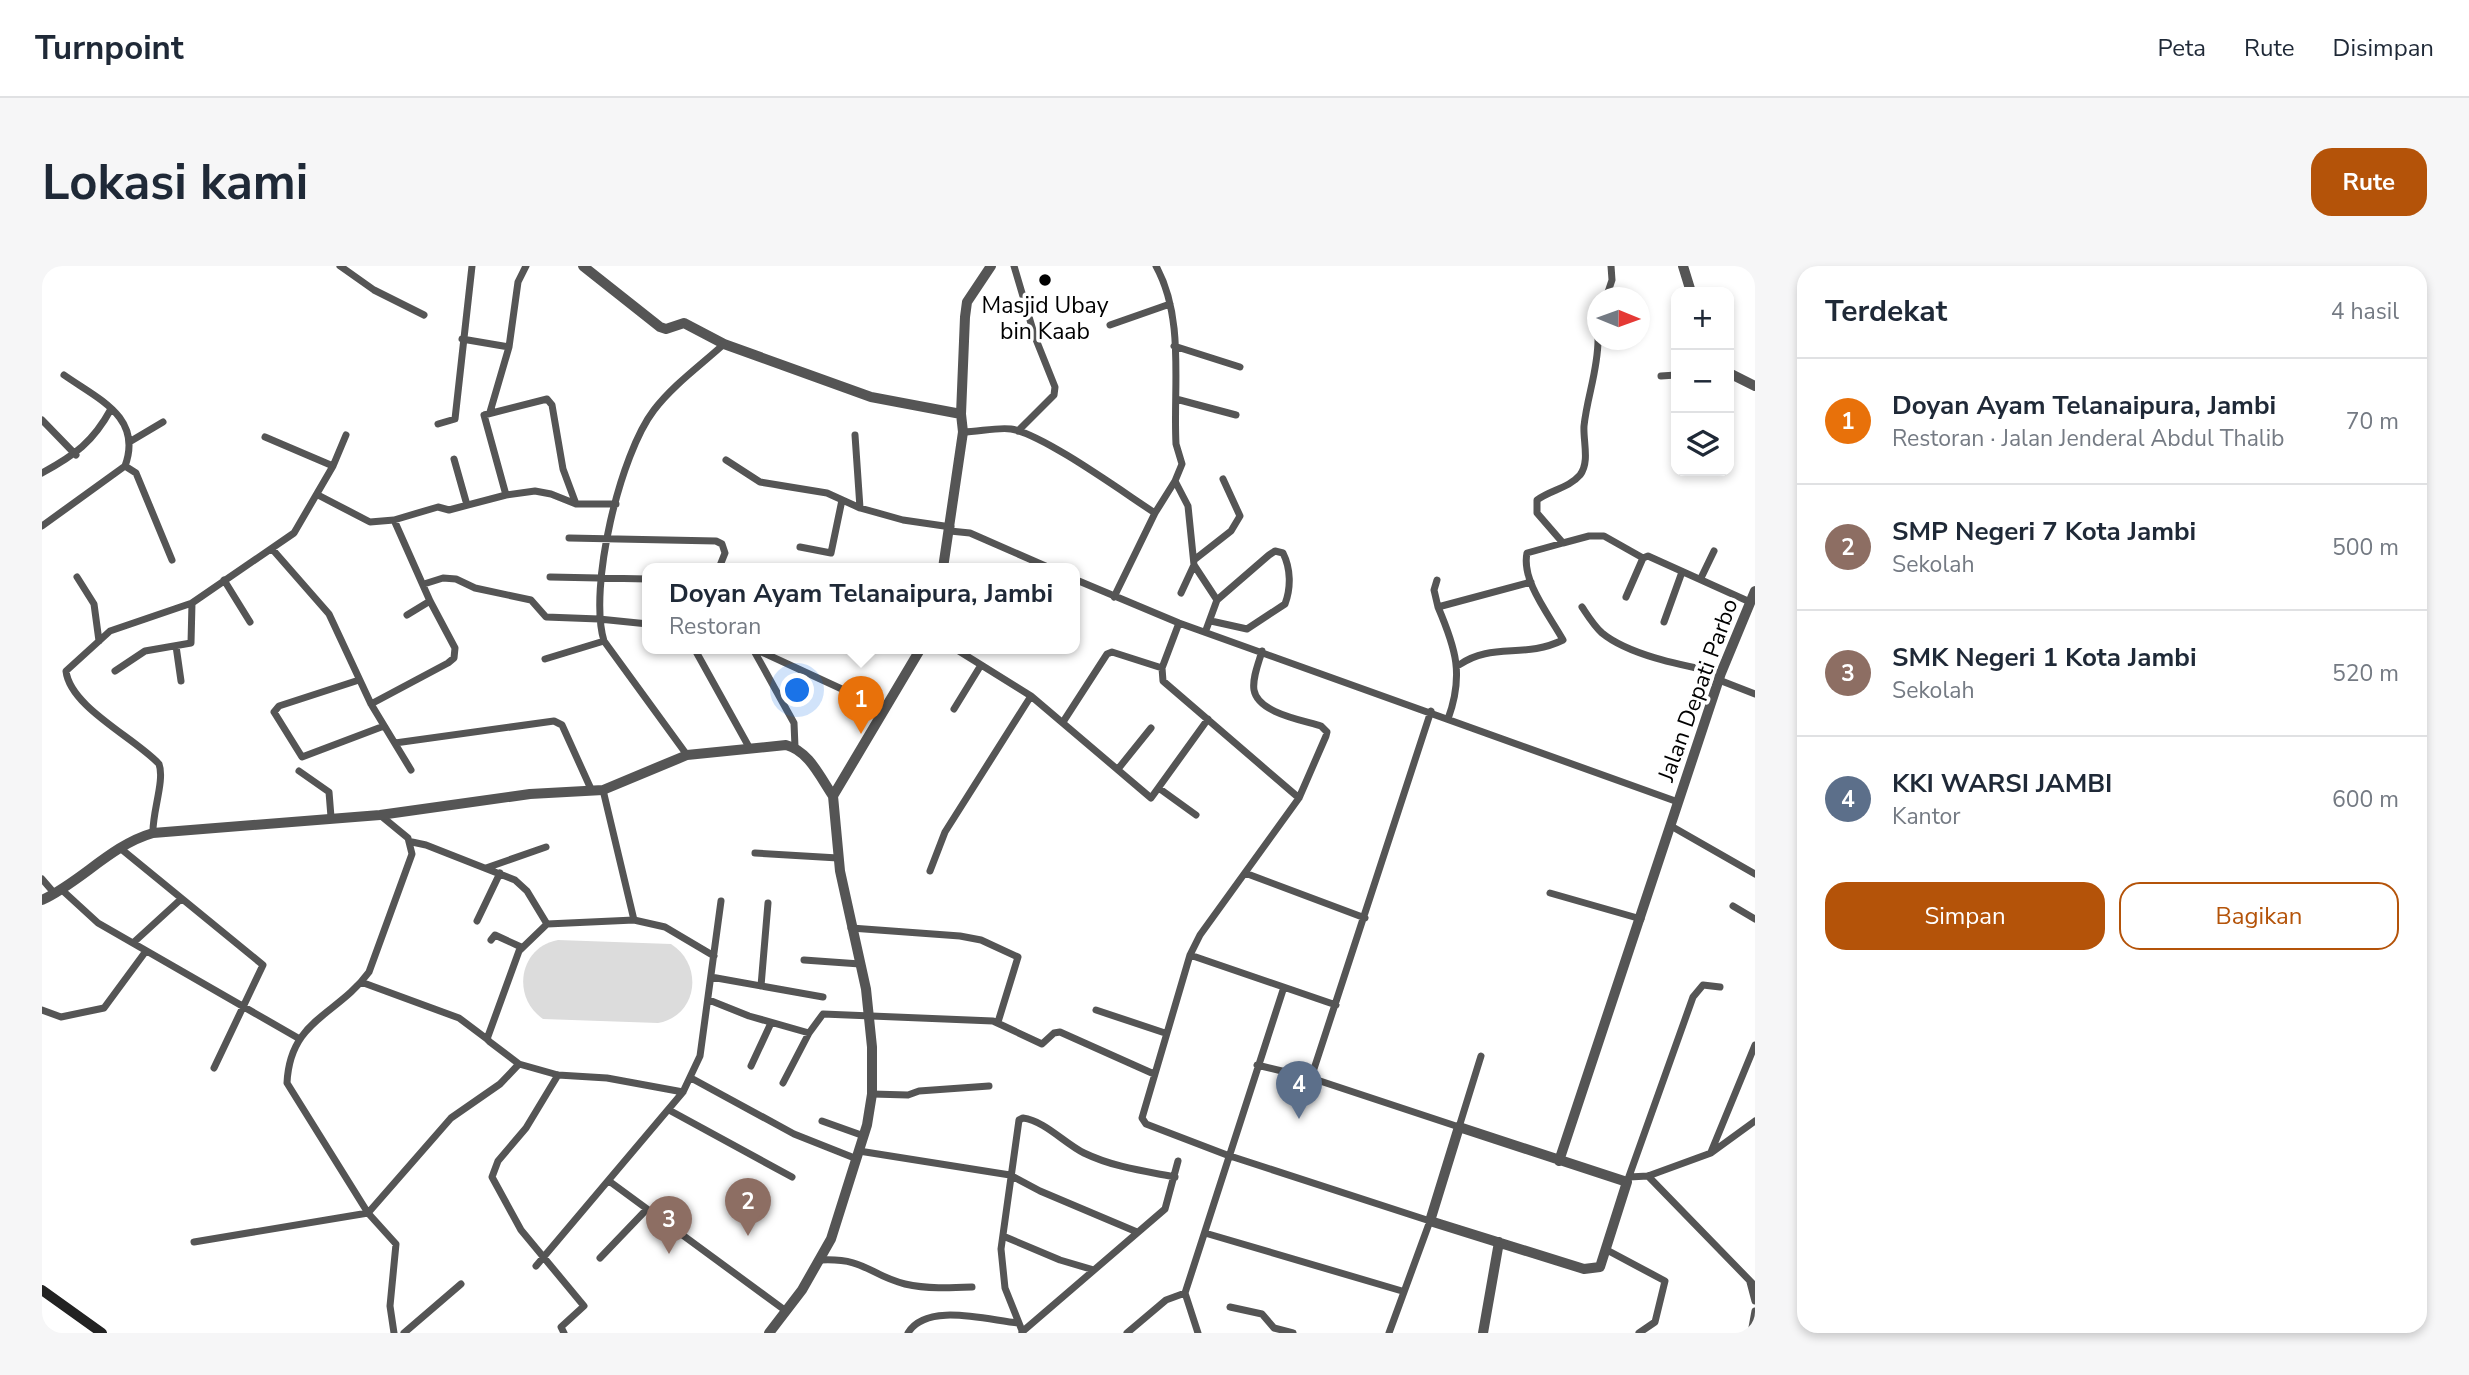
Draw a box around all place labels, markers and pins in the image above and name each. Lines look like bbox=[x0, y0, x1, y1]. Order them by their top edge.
marker: Masjid Ubay bin Kaab bbox=[1037, 272, 1053, 288]
place label: Masjid Ubay bin Kaab bbox=[981, 290, 1109, 347]
pin: 1 bbox=[838, 676, 884, 734]
pin: 4 bbox=[1276, 1061, 1322, 1119]
pin: 2 bbox=[725, 1178, 771, 1236]
pin: 3 bbox=[646, 1196, 692, 1254]

